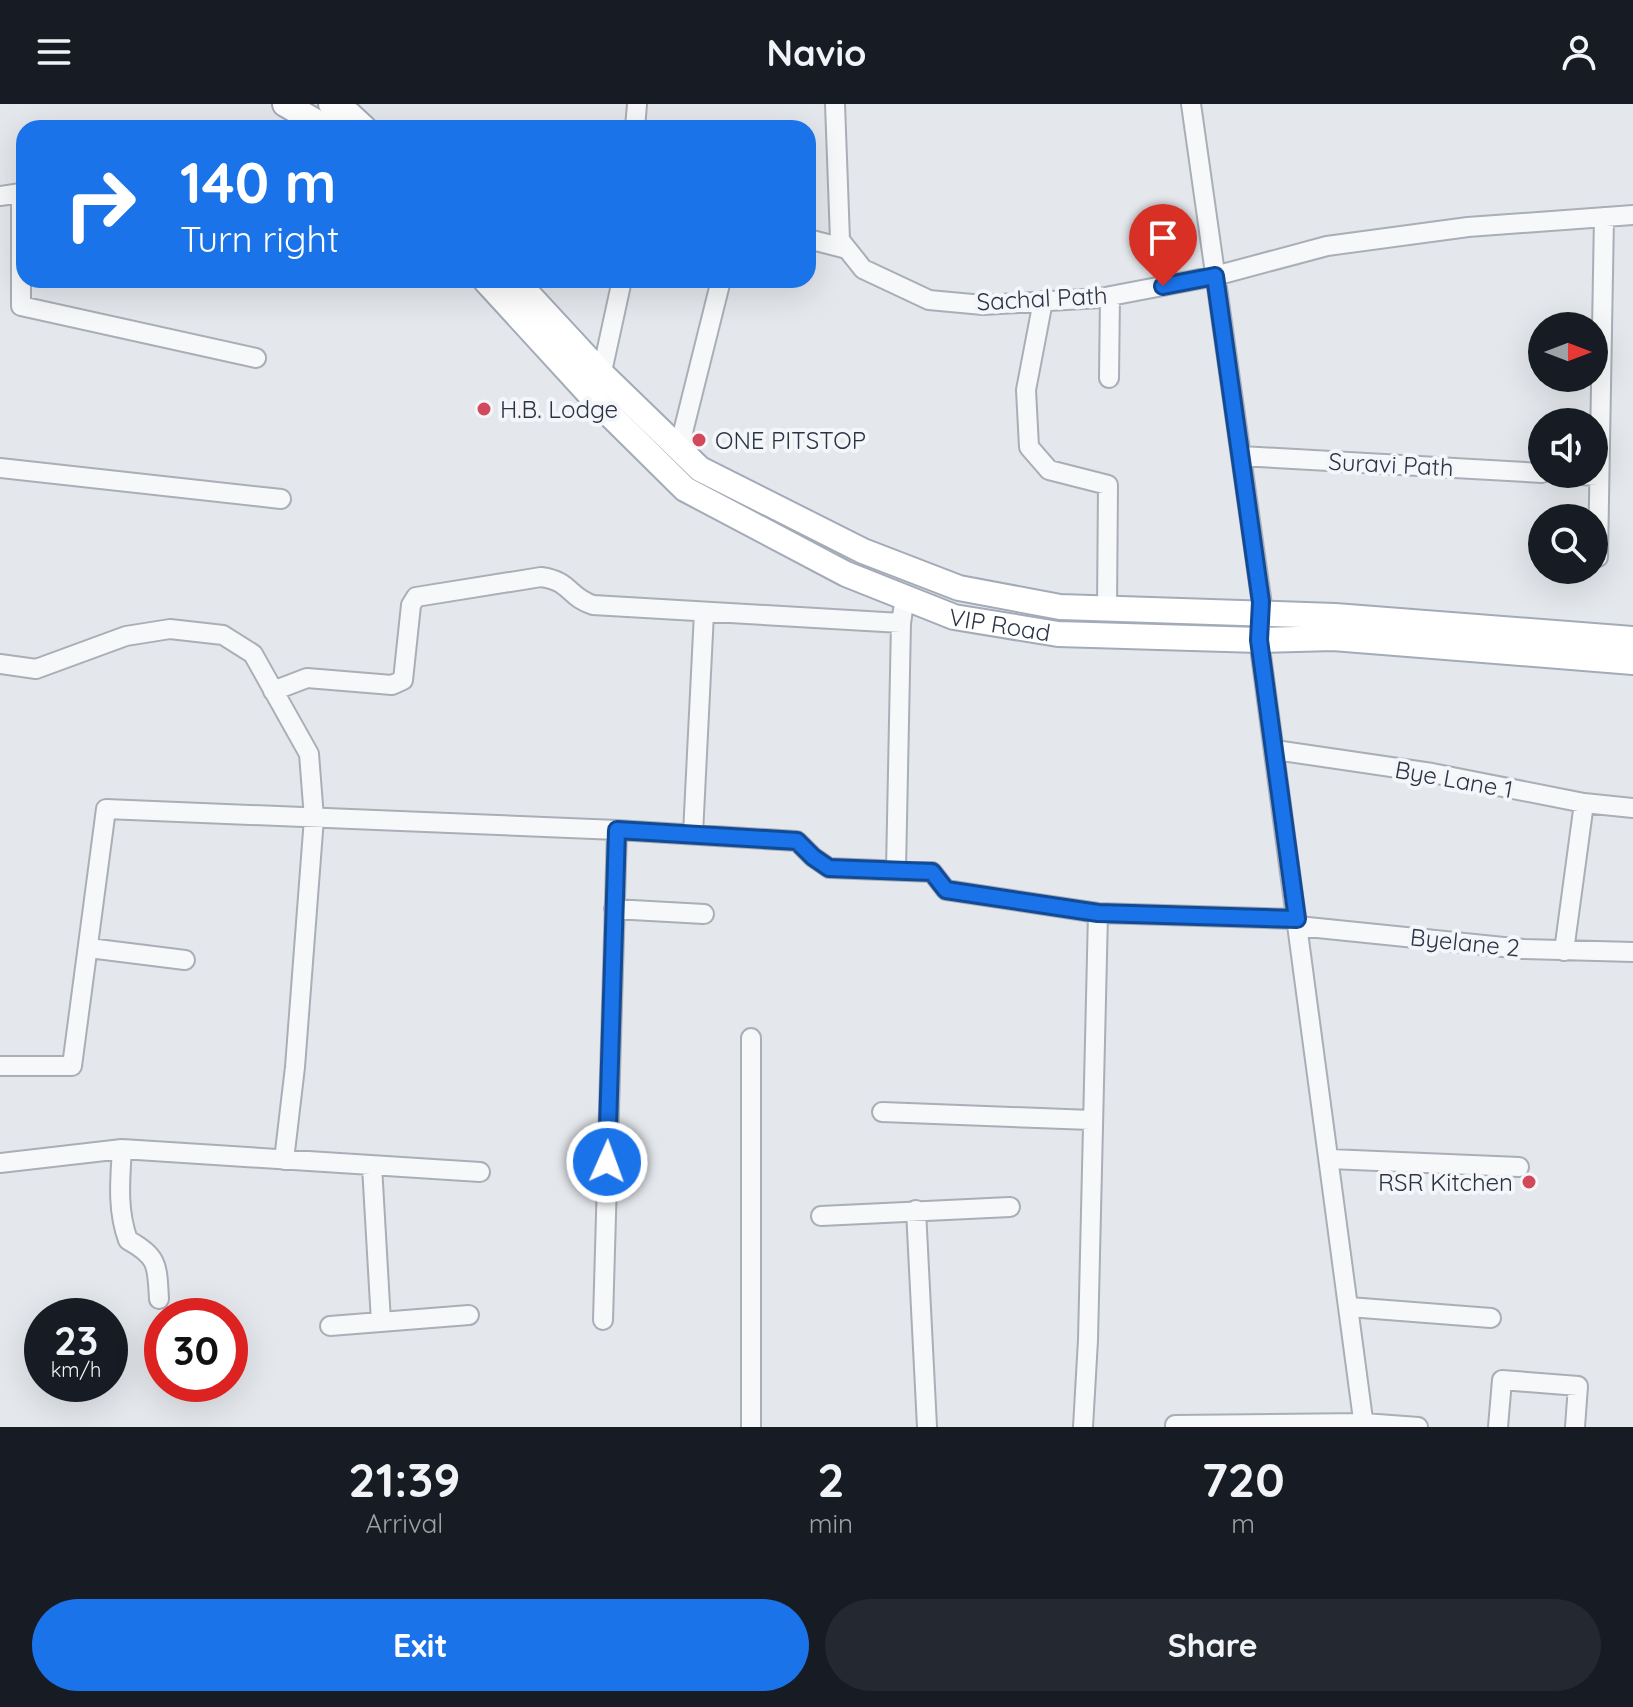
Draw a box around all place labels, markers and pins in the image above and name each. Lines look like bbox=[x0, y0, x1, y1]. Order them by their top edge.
pin bbox=[1129, 204, 1197, 286]
place label: H.B. Lodge bbox=[500, 394, 618, 424]
marker: H.B. Lodge bbox=[475, 400, 493, 418]
place label: ONE PITSTOP bbox=[715, 425, 866, 455]
marker: ONE PITSTOP bbox=[690, 431, 708, 449]
place label: RSR Kitchen bbox=[1378, 1167, 1513, 1197]
marker: RSR Kitchen bbox=[1520, 1173, 1538, 1191]

